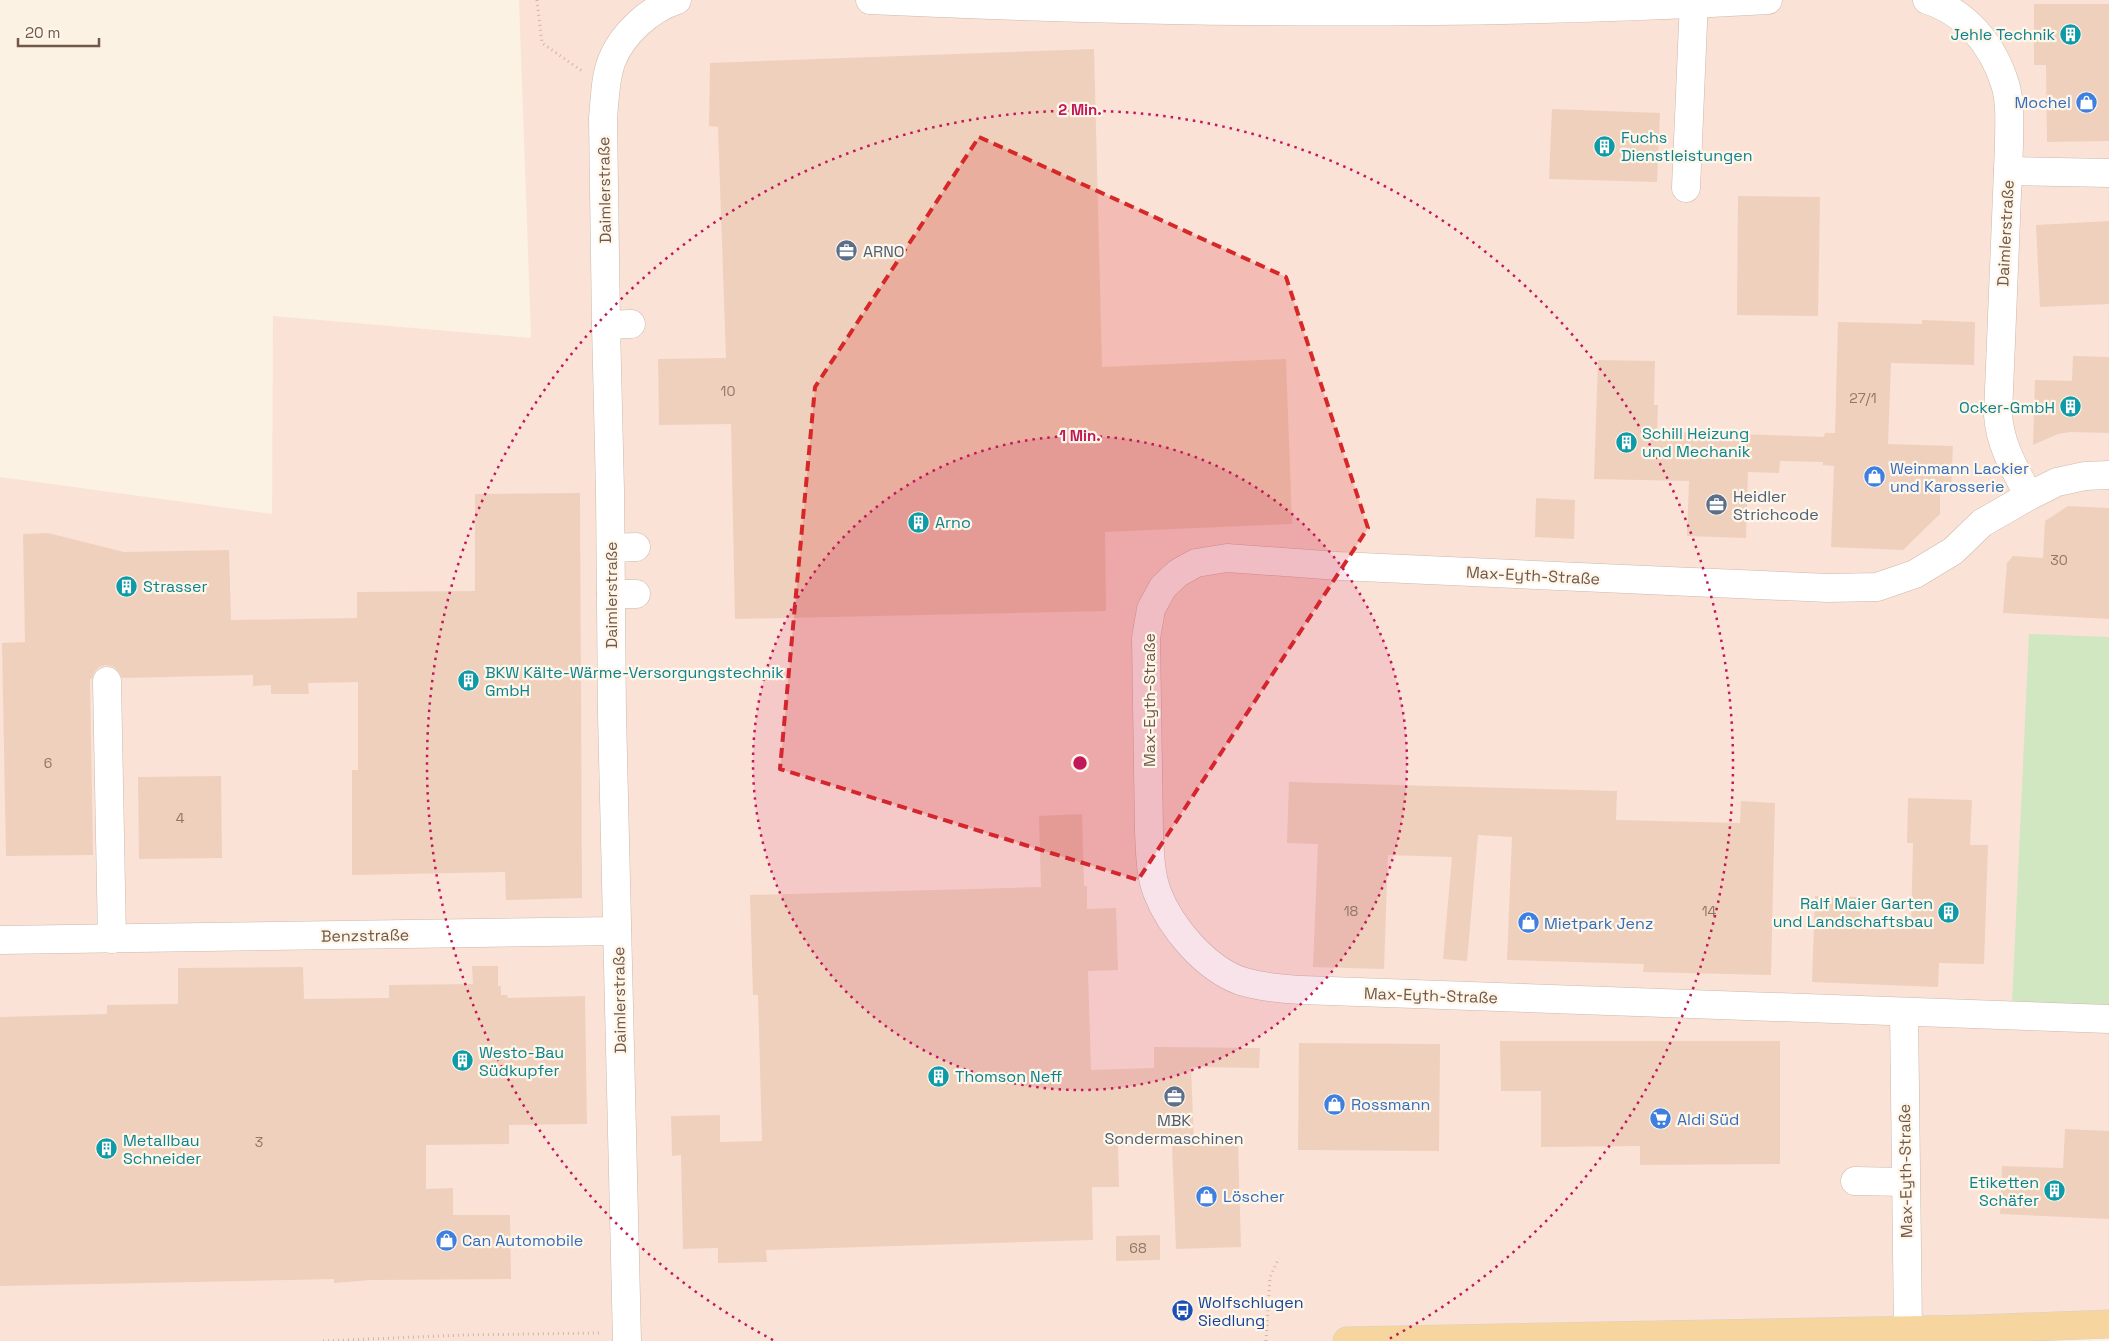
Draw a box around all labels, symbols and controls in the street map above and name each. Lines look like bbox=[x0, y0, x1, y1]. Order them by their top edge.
scale bar bbox=[18, 15, 99, 47]
building icon: Jehle Technik bbox=[2059, 22, 2083, 46]
text: 20 m bbox=[25, 23, 60, 42]
place label: Jehle Technik bbox=[1951, 24, 2055, 45]
shop icon: Mochel bbox=[2075, 90, 2099, 114]
place label: Mochel bbox=[2015, 92, 2071, 113]
text: 2 Min. bbox=[1058, 100, 1102, 119]
place label: Fuchs Dienstleistungen bbox=[1621, 127, 1753, 166]
building icon: Fuchs Dienstleistungen bbox=[1593, 134, 1617, 158]
street label: Daimlerstraße bbox=[593, 136, 616, 244]
street label: Daimlerstraße bbox=[1992, 179, 2019, 287]
office icon: ARNO bbox=[835, 239, 859, 263]
place label: ARNO bbox=[863, 241, 905, 262]
house number: 10 bbox=[721, 382, 735, 400]
house number: 27/1 bbox=[1849, 389, 1877, 407]
building icon: Ocker-GmbH bbox=[2059, 395, 2083, 419]
place label: Ocker-GmbH bbox=[1959, 397, 2055, 418]
place label: Schill Heizung und Mechanik bbox=[1642, 423, 1751, 462]
text: 1 Min. bbox=[1059, 426, 1101, 445]
building icon: Schill Heizung und Mechanik bbox=[1614, 430, 1638, 454]
place label: Weinmann Lackier und Karosserie bbox=[1890, 458, 2029, 497]
shop icon: Weinmann Lackier und Karosserie bbox=[1862, 465, 1886, 489]
place label: Heidler Strichcode bbox=[1733, 486, 1819, 525]
office icon: Heidler Strichcode bbox=[1705, 493, 1729, 517]
building icon: Arno bbox=[907, 510, 931, 534]
place label: Arno bbox=[935, 512, 971, 533]
street label: Daimlerstraße bbox=[601, 542, 622, 648]
house number: 30 bbox=[2050, 551, 2068, 569]
street label: Max-Eyth-Straße bbox=[1465, 562, 1600, 589]
building icon: Strasser bbox=[115, 574, 139, 598]
place label: Strasser bbox=[143, 576, 207, 597]
street label: Max-Eyth-Straße bbox=[1139, 633, 1160, 767]
place label: BKW Kälte-Wärme-Versorgungstechnik GmbH bbox=[485, 662, 784, 701]
building icon: BKW Kälte-Wärme-Versorgungstechnik GmbH bbox=[457, 669, 481, 693]
house number: 6 bbox=[44, 754, 52, 772]
centre of rings bbox=[1071, 754, 1089, 772]
house number: 4 bbox=[176, 809, 185, 827]
place label: Ralf Maier Garten und Landschaftsbau bbox=[1773, 893, 1933, 932]
building icon: Ralf Maier Garten und Landschaftsbau bbox=[1937, 900, 1961, 924]
house number: 18 bbox=[1344, 902, 1359, 920]
house number: 14 bbox=[1702, 902, 1717, 920]
shop icon: Mietpark Jenz bbox=[1516, 911, 1540, 935]
place label: Mietpark Jenz bbox=[1544, 913, 1653, 934]
street label: Benzstraße bbox=[321, 924, 409, 947]
street label: Daimlerstraße bbox=[608, 946, 631, 1054]
street label: Max-Eyth-Straße bbox=[1364, 983, 1498, 1008]
place label: Westo-Bau Südkupfer bbox=[479, 1042, 564, 1081]
building icon: Westo-Bau Südkupfer bbox=[451, 1049, 475, 1073]
building icon: Thomson Neff bbox=[927, 1064, 951, 1088]
place label: Thomson Neff bbox=[955, 1066, 1062, 1087]
office icon: MBK Sondermaschinen bbox=[1162, 1084, 1186, 1108]
shop icon: Rossmann bbox=[1323, 1092, 1347, 1116]
place label: Rossmann bbox=[1351, 1094, 1430, 1115]
street label: Max-Eyth-Straße bbox=[1894, 1104, 1917, 1238]
supermarket icon: Aldi Süd bbox=[1649, 1107, 1673, 1131]
place label: Aldi Süd bbox=[1677, 1109, 1739, 1130]
place label: MBK Sondermaschinen bbox=[1104, 1110, 1244, 1149]
place label: Metallbau Schneider bbox=[123, 1130, 201, 1169]
house number: 3 bbox=[255, 1133, 263, 1151]
building icon: Metallbau Schneider bbox=[95, 1137, 119, 1161]
place label: Etiketten Schäfer bbox=[1969, 1172, 2039, 1211]
building icon: Etiketten Schäfer bbox=[2043, 1179, 2067, 1203]
shop icon: Löscher bbox=[1195, 1184, 1219, 1208]
place label: Löscher bbox=[1223, 1186, 1285, 1207]
shop icon: Can Automobile bbox=[434, 1228, 458, 1252]
place label: Can Automobile bbox=[462, 1230, 583, 1251]
house number: 68 bbox=[1129, 1239, 1147, 1257]
place label: Wolfschlugen Siedlung bbox=[1198, 1292, 1304, 1331]
bus stop icon: Wolfschlugen Siedlung bbox=[1170, 1299, 1194, 1323]

